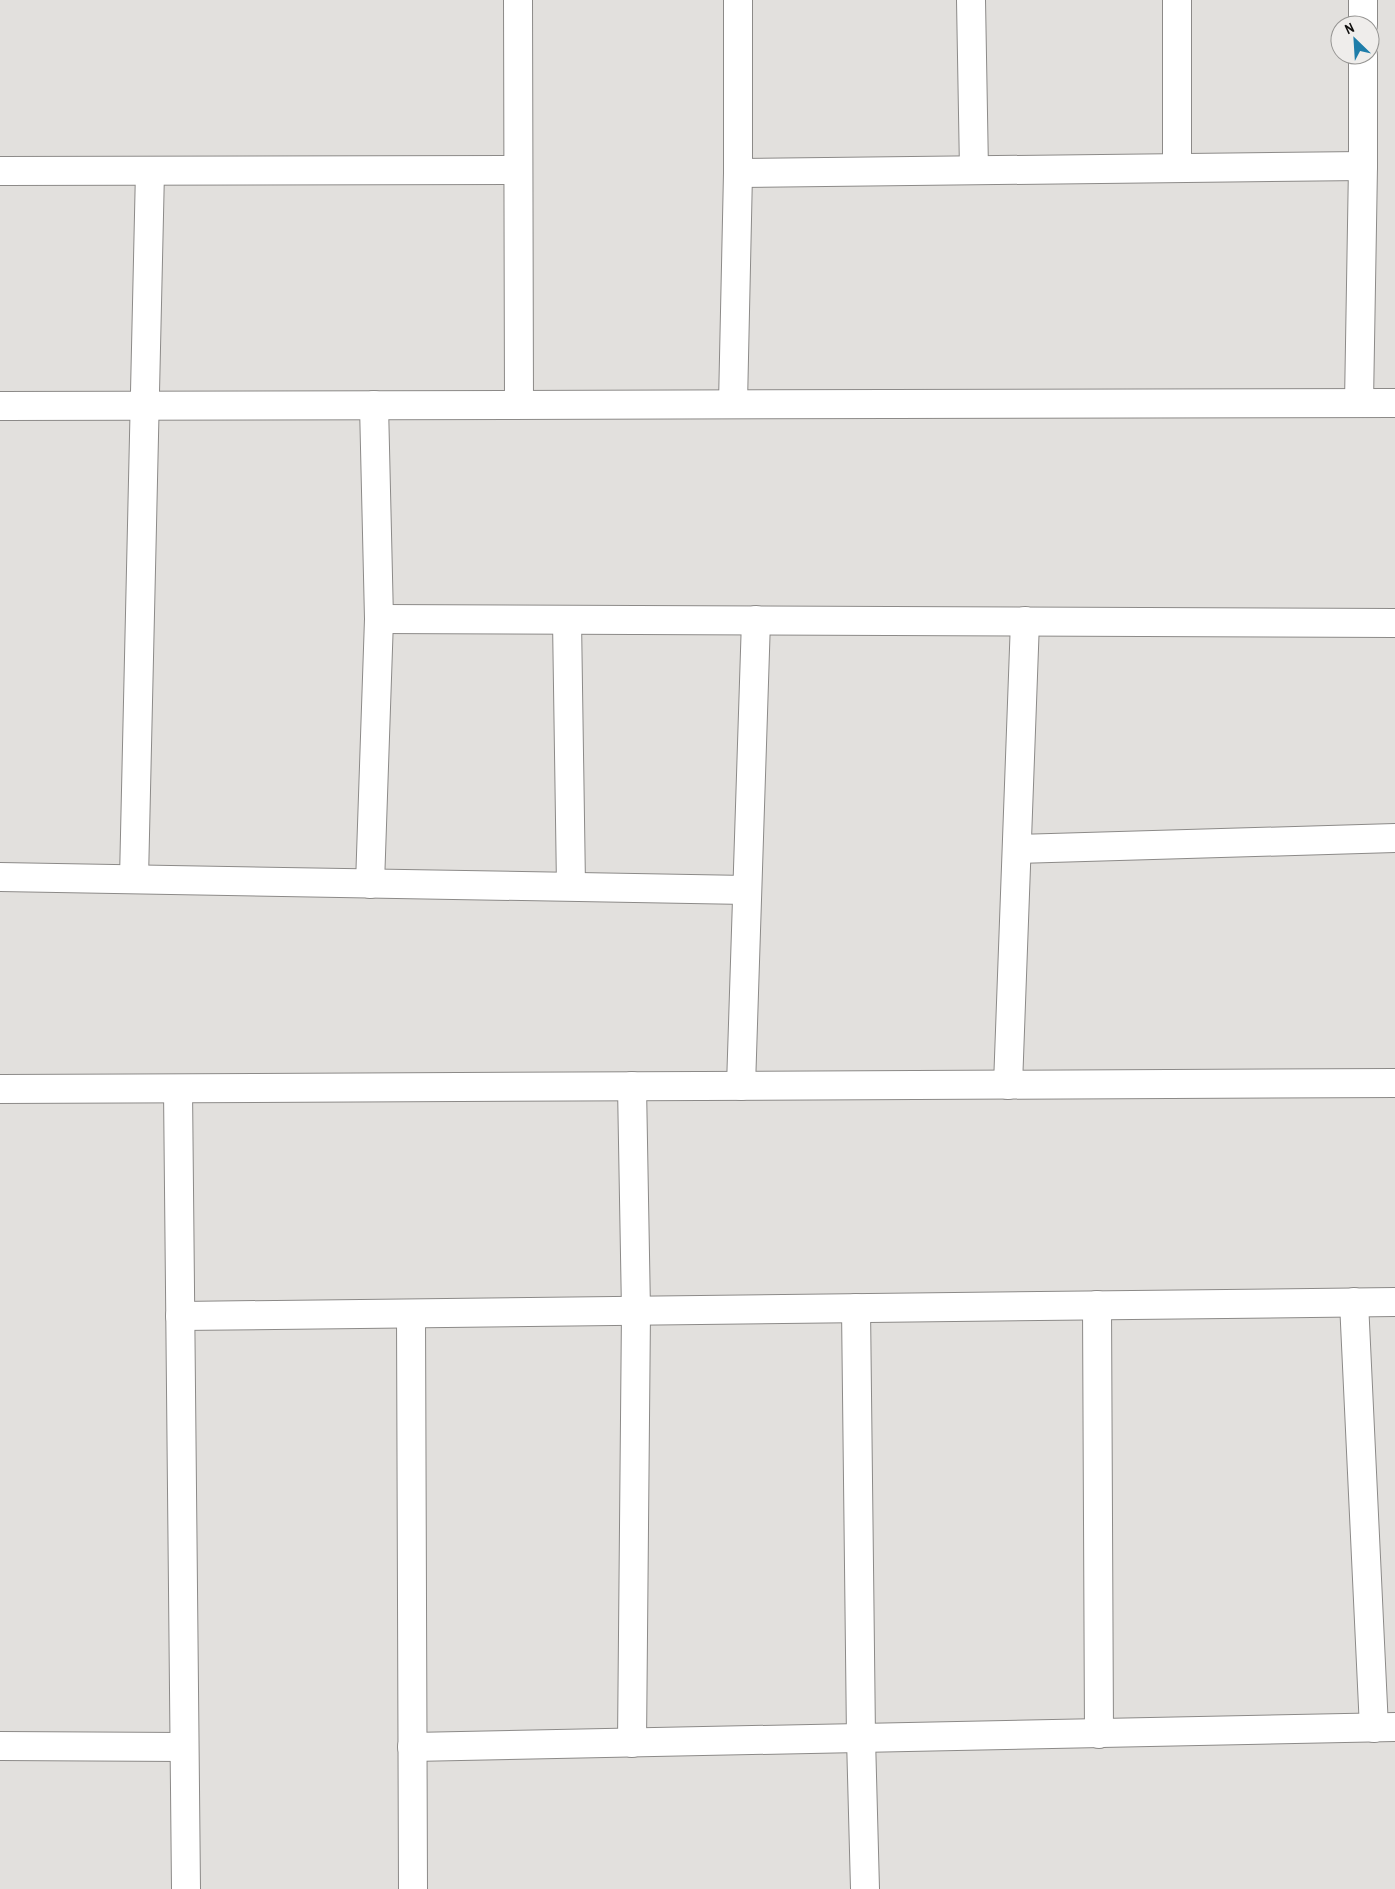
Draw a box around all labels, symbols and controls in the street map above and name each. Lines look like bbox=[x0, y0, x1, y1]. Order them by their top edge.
north arrow bbox=[1330, 15, 1380, 65]
text: N bbox=[1342, 18, 1357, 38]

